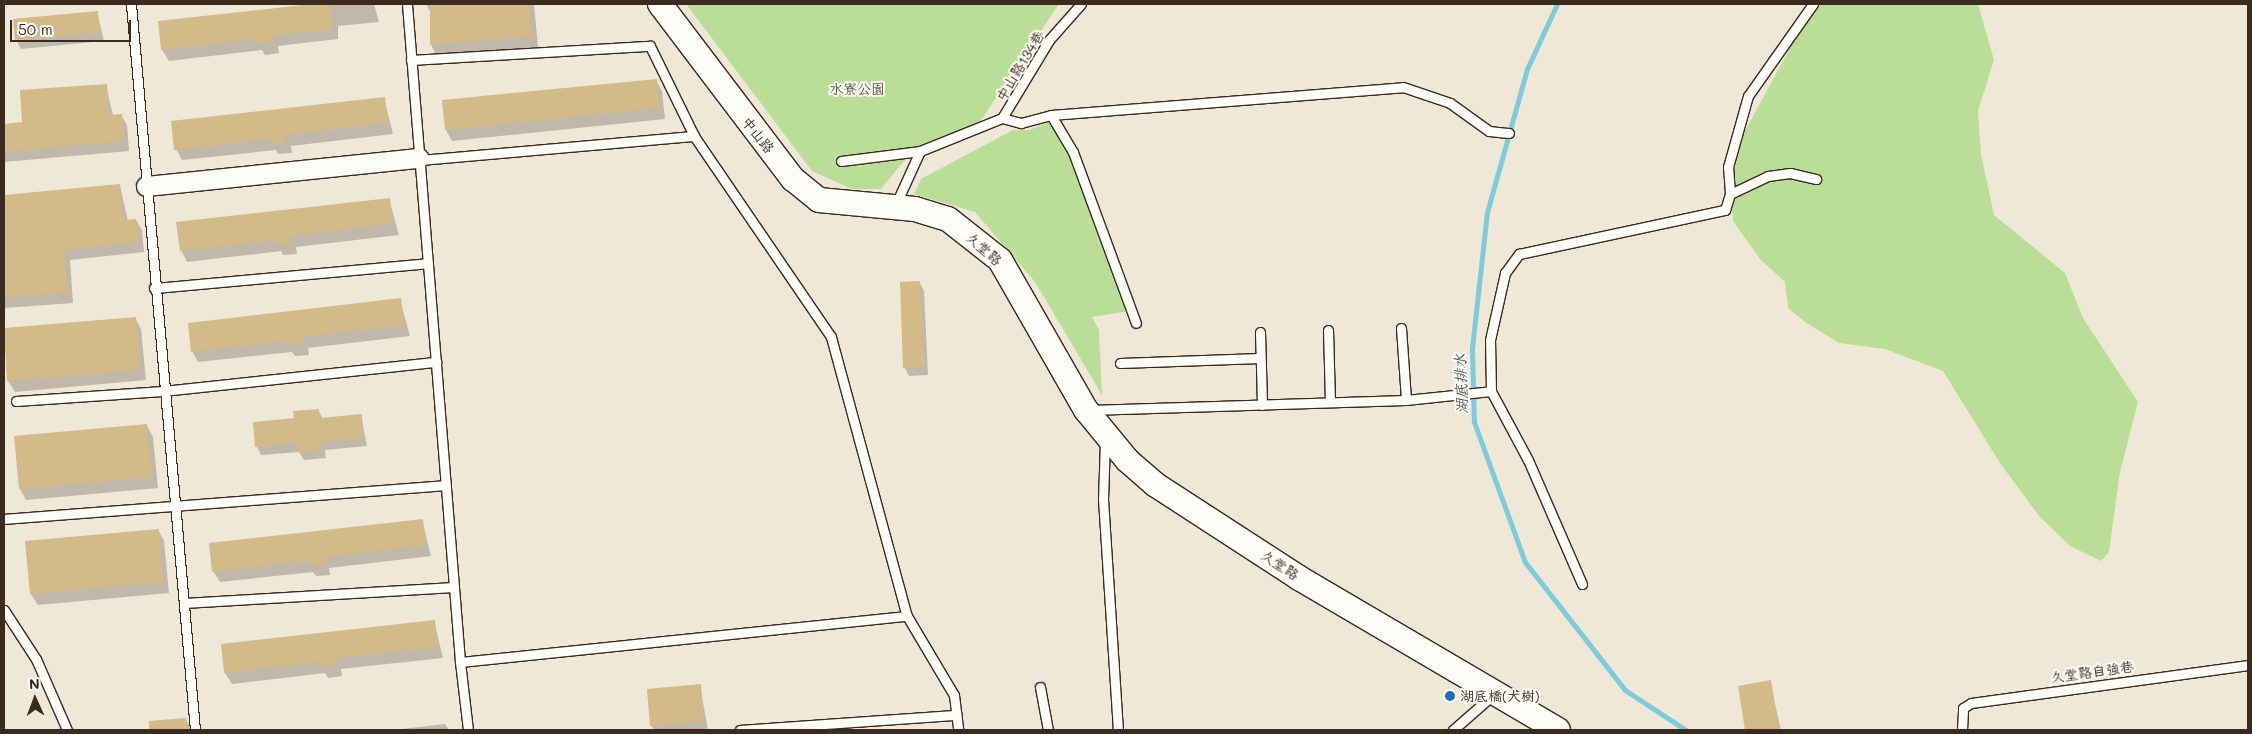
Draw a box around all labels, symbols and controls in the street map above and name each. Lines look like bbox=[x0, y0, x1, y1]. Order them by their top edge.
scale bar bbox=[12, 10, 134, 42]
text: 50 m bbox=[18, 19, 53, 39]
street label: 中山路134巷 bbox=[993, 28, 1047, 104]
park label: 水寮公園 bbox=[829, 81, 885, 97]
street label: 中山路 bbox=[738, 113, 778, 157]
street label: 久堂路 bbox=[963, 229, 1005, 269]
water label: 湖底排水 bbox=[1451, 354, 1471, 414]
street label: 久堂路 bbox=[1258, 547, 1302, 583]
street label: 久堂路自強巷 bbox=[2049, 658, 2135, 686]
north arrow bbox=[10, 674, 60, 724]
text: N bbox=[29, 674, 40, 693]
place label: 湖底橋(大樹) bbox=[1460, 688, 1540, 704]
marker: 湖底橋(大樹) bbox=[1444, 690, 1456, 702]

